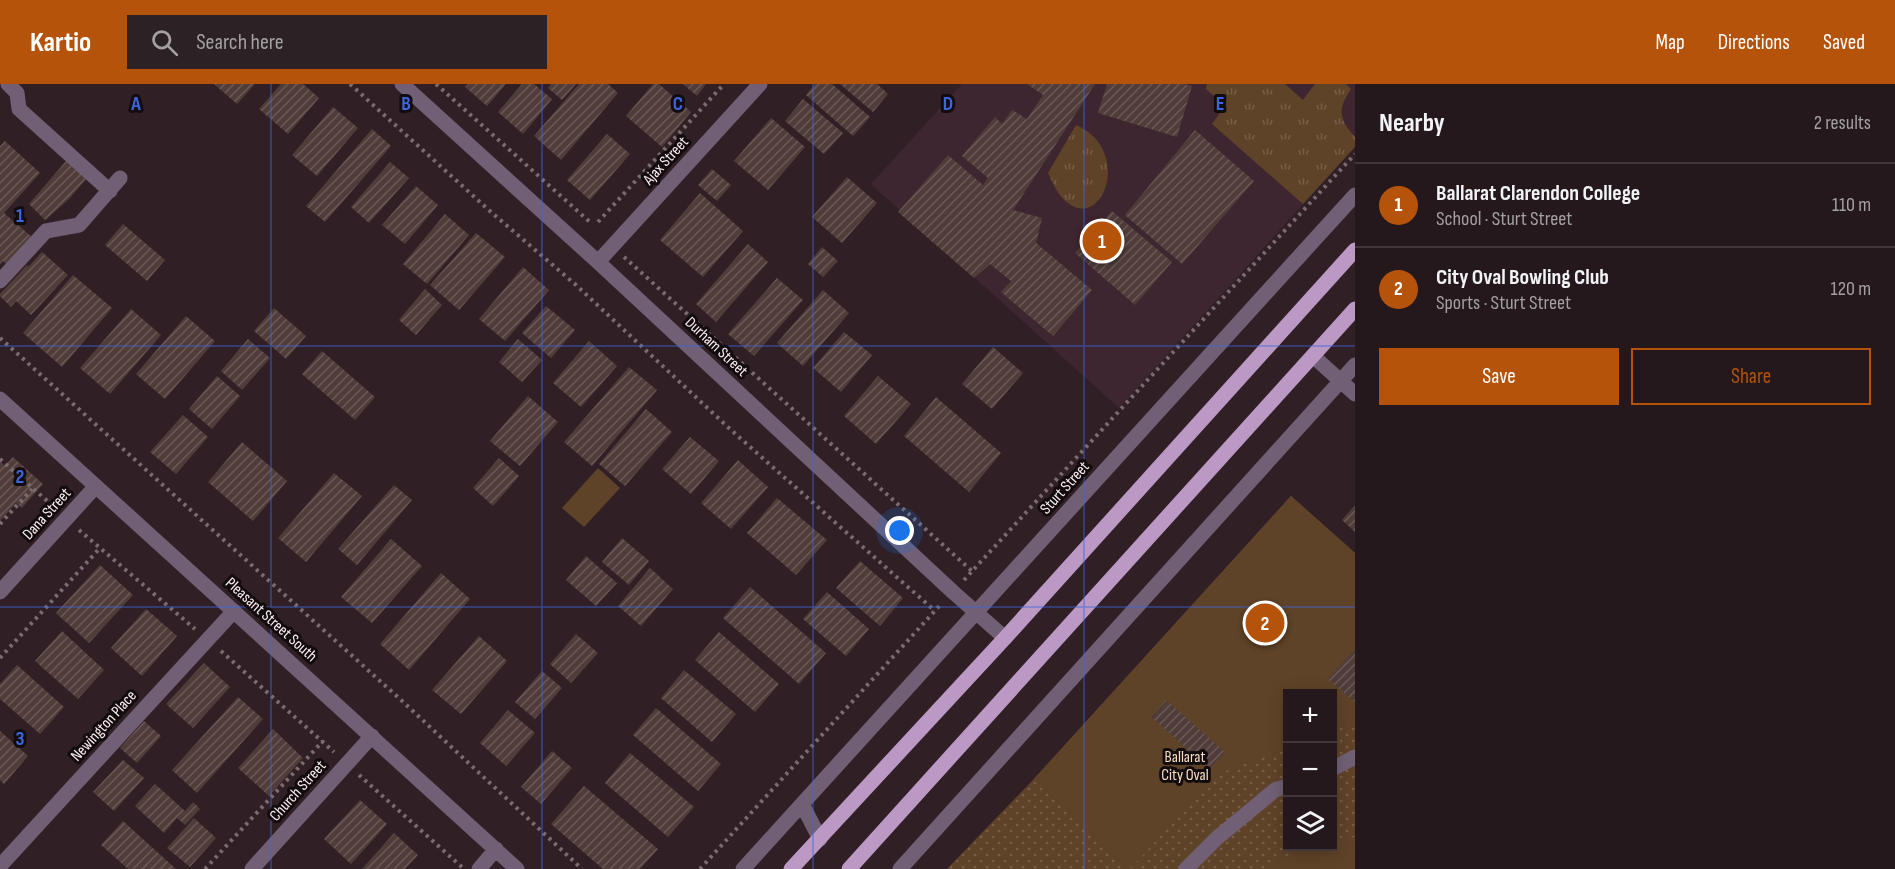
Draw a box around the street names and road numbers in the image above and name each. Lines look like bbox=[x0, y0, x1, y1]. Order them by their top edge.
street label: Ajax Street bbox=[639, 133, 693, 190]
street label: Durham Street bbox=[681, 313, 751, 381]
street label: Sturt Street bbox=[1036, 458, 1094, 518]
street label: Dana Street bbox=[19, 484, 75, 544]
street label: Pleasant Street South bbox=[221, 574, 321, 666]
street label: Newington Place bbox=[67, 687, 141, 765]
street label: Church Street bbox=[266, 757, 330, 825]

